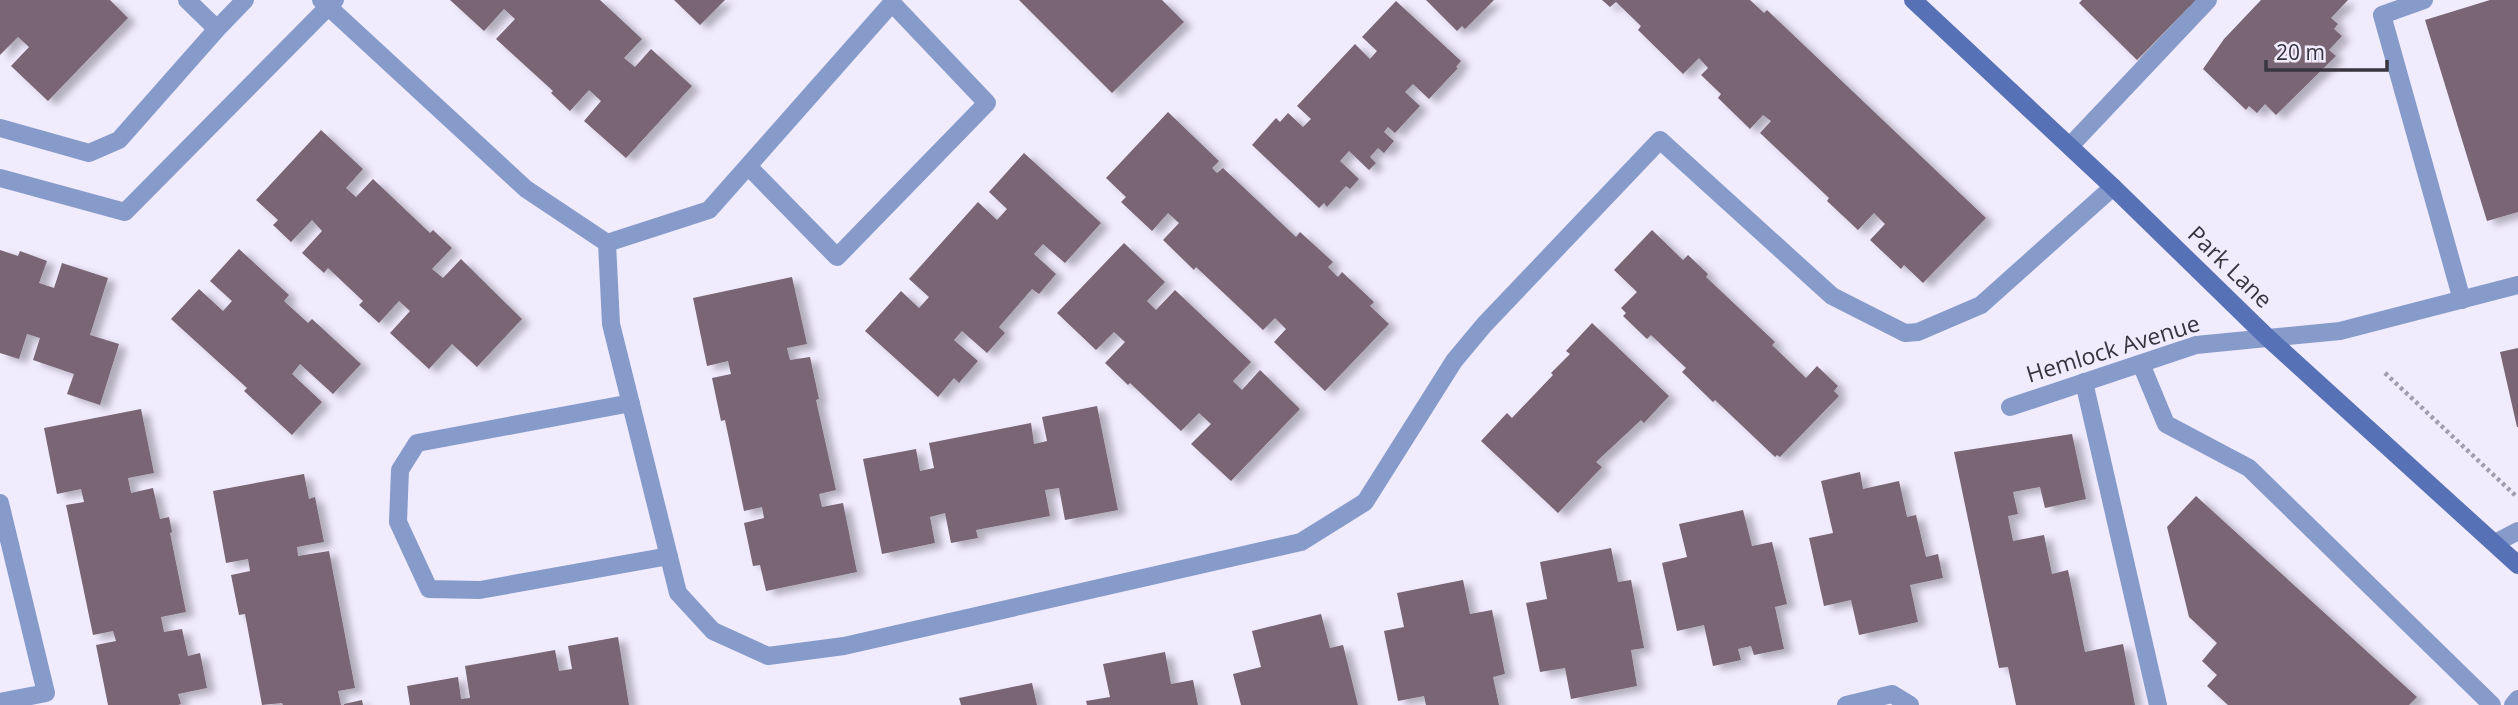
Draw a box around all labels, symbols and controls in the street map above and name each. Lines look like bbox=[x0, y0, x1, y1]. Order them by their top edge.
scale bar bbox=[2266, 28, 2387, 72]
text: 20 m bbox=[2276, 38, 2325, 66]
street label: Park Lane bbox=[2181, 218, 2280, 315]
street label: Hemlock Avenue bbox=[2022, 306, 2203, 390]

